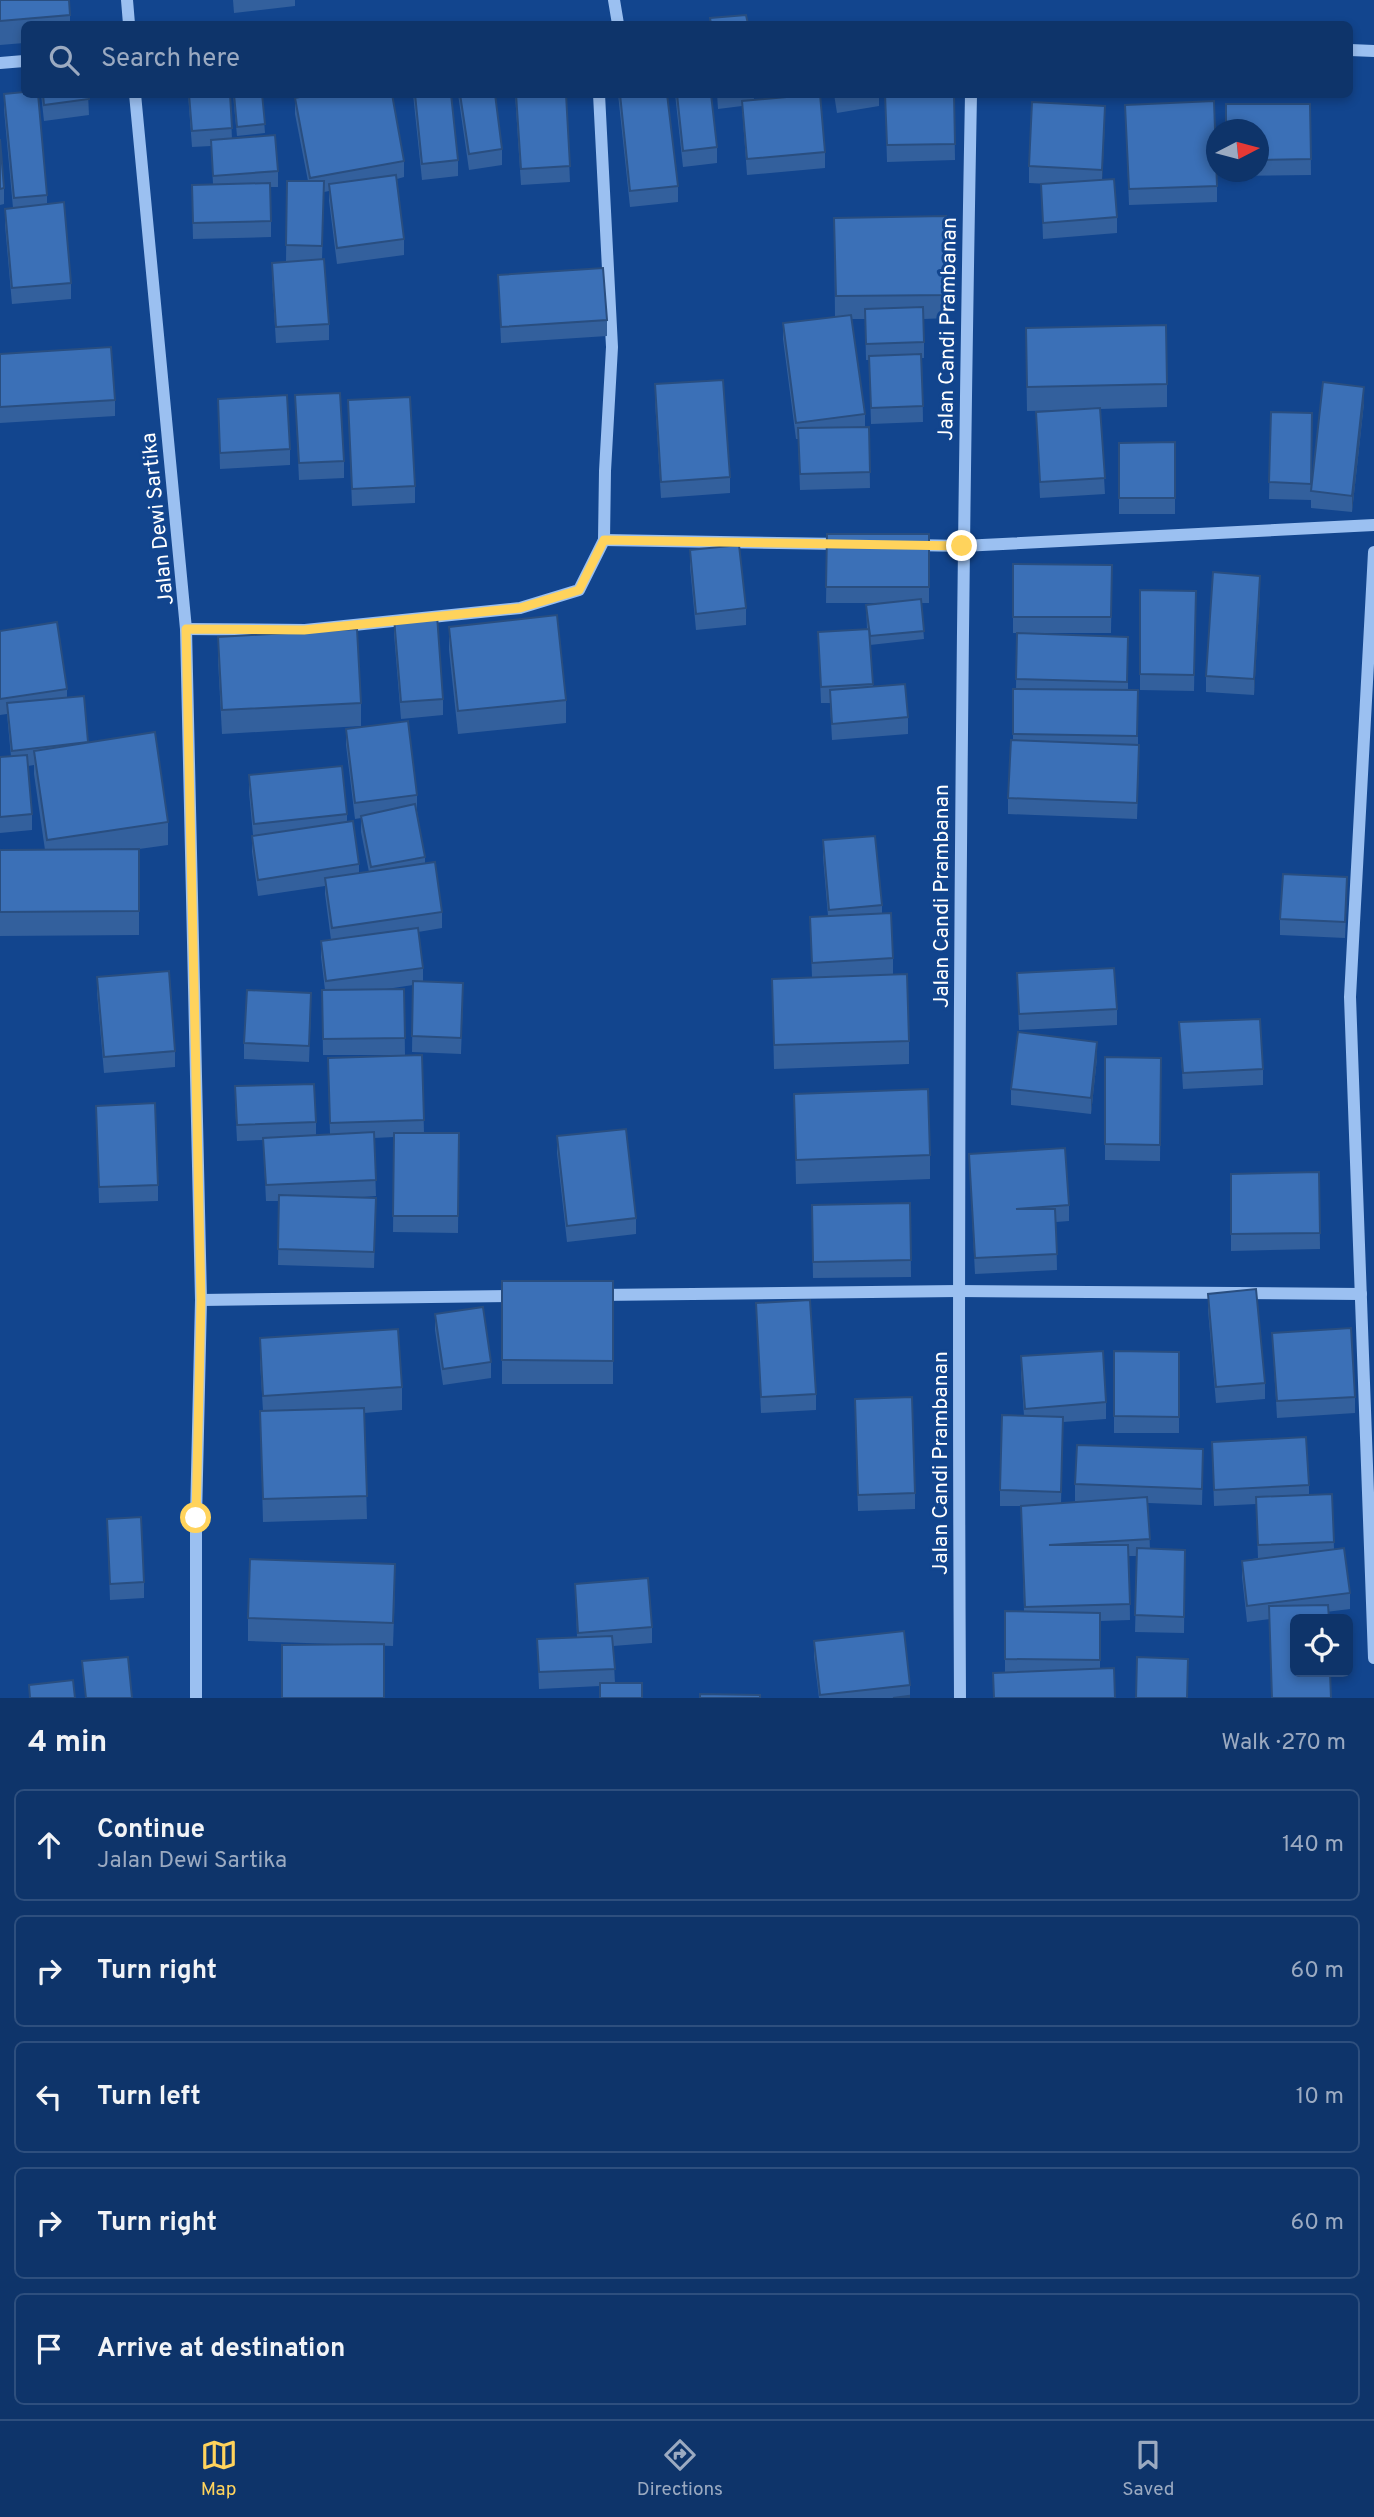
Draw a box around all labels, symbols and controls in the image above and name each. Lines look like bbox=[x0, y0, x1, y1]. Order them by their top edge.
search box bbox=[21, 21, 1353, 98]
icon: search bbox=[45, 41, 83, 79]
text: Search here bbox=[101, 43, 240, 76]
north arrow bbox=[1206, 119, 1269, 182]
street label: Jalan Candi Prambanan bbox=[933, 217, 964, 441]
street label: Jalan Dewi Sartika bbox=[136, 431, 181, 607]
route end bbox=[946, 530, 977, 561]
street label: Jalan Candi Prambanan bbox=[929, 784, 956, 1008]
street label: Jalan Candi Prambanan bbox=[928, 1351, 955, 1575]
route start bbox=[180, 1502, 211, 1533]
map controls bbox=[1290, 1614, 1353, 1677]
button: locate bbox=[1290, 1614, 1353, 1677]
text: 4 min bbox=[28, 1725, 107, 1762]
text: Walk · 270 m bbox=[1221, 1729, 1346, 1758]
text: Continue bbox=[97, 1814, 205, 1847]
icon: ahead bbox=[30, 1826, 68, 1864]
text: 140 m bbox=[1282, 1831, 1344, 1860]
text: Jalan Dewi Sartika bbox=[97, 1847, 287, 1876]
icon: right bbox=[30, 1952, 68, 1990]
text: Turn right bbox=[97, 1955, 217, 1988]
text: 60 m bbox=[1291, 1957, 1344, 1986]
icon: left bbox=[30, 2078, 68, 2116]
text: Turn left bbox=[97, 2081, 201, 2114]
text: 10 m bbox=[1296, 2083, 1344, 2112]
icon: right bbox=[30, 2204, 68, 2242]
text: Turn right bbox=[97, 2207, 217, 2240]
text: 60 m bbox=[1291, 2209, 1344, 2238]
icon: arrive bbox=[30, 2330, 68, 2368]
text: Arrive at destination bbox=[97, 2333, 345, 2366]
tab: Map bbox=[200, 2436, 238, 2502]
tab: Directions bbox=[637, 2436, 723, 2502]
tab: Saved bbox=[1122, 2436, 1174, 2502]

